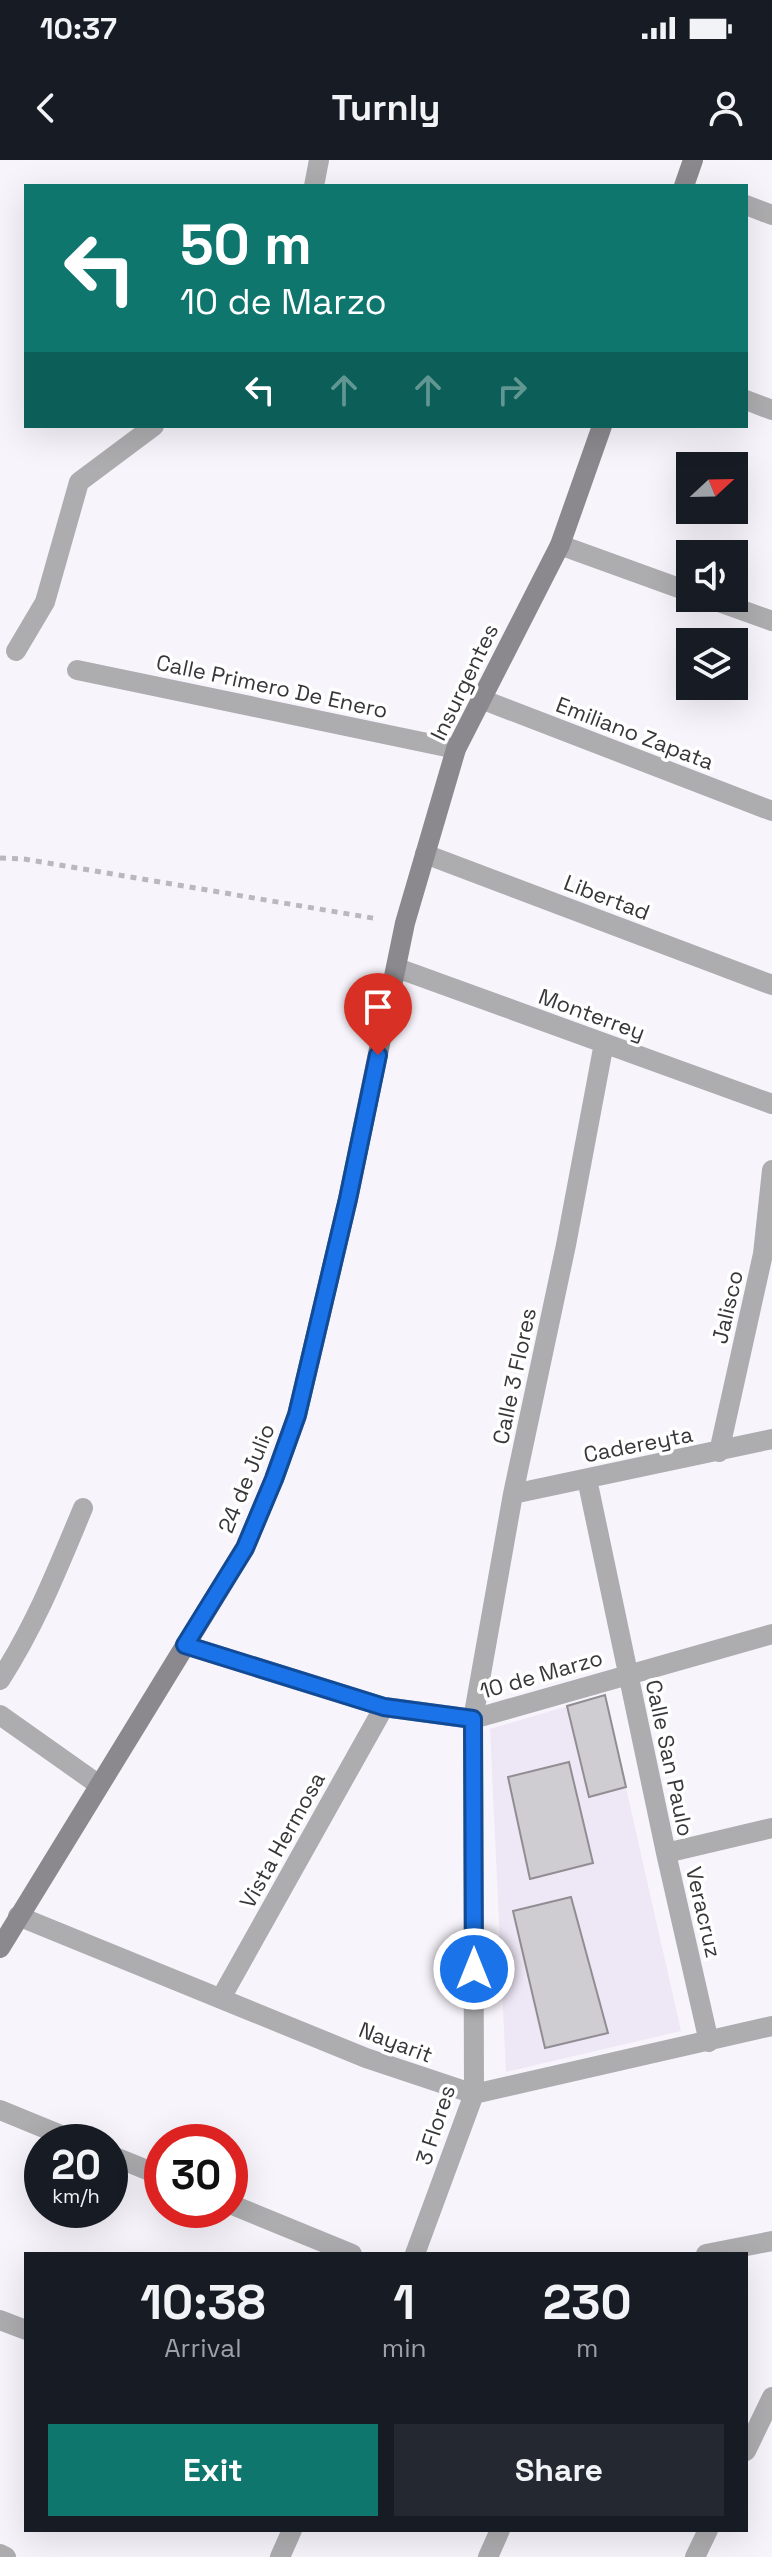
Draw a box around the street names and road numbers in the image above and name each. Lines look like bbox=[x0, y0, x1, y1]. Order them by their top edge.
street label: Insurgentes bbox=[424, 619, 504, 745]
street label: Calle Primero De Enero bbox=[154, 648, 390, 724]
street label: Emiliano Zapata bbox=[552, 690, 718, 776]
street label: Libertad bbox=[560, 868, 654, 926]
street label: Monterrey bbox=[535, 982, 649, 1046]
street label: Jalisco bbox=[705, 1268, 749, 1346]
street label: Calle 3 Flores bbox=[486, 1305, 542, 1447]
street label: 24 de Julio bbox=[211, 1419, 281, 1537]
street label: Cadereyta bbox=[581, 1420, 695, 1468]
street label: 10 de Marzo bbox=[476, 1643, 606, 1705]
street label: Calle San Paulo bbox=[640, 1677, 700, 1839]
street label: Vista Hermosa bbox=[233, 1767, 331, 1913]
street label: Veracruz bbox=[680, 1864, 728, 1960]
street label: Nayarit bbox=[355, 2015, 437, 2069]
street label: 3 Flores bbox=[409, 2082, 461, 2168]

